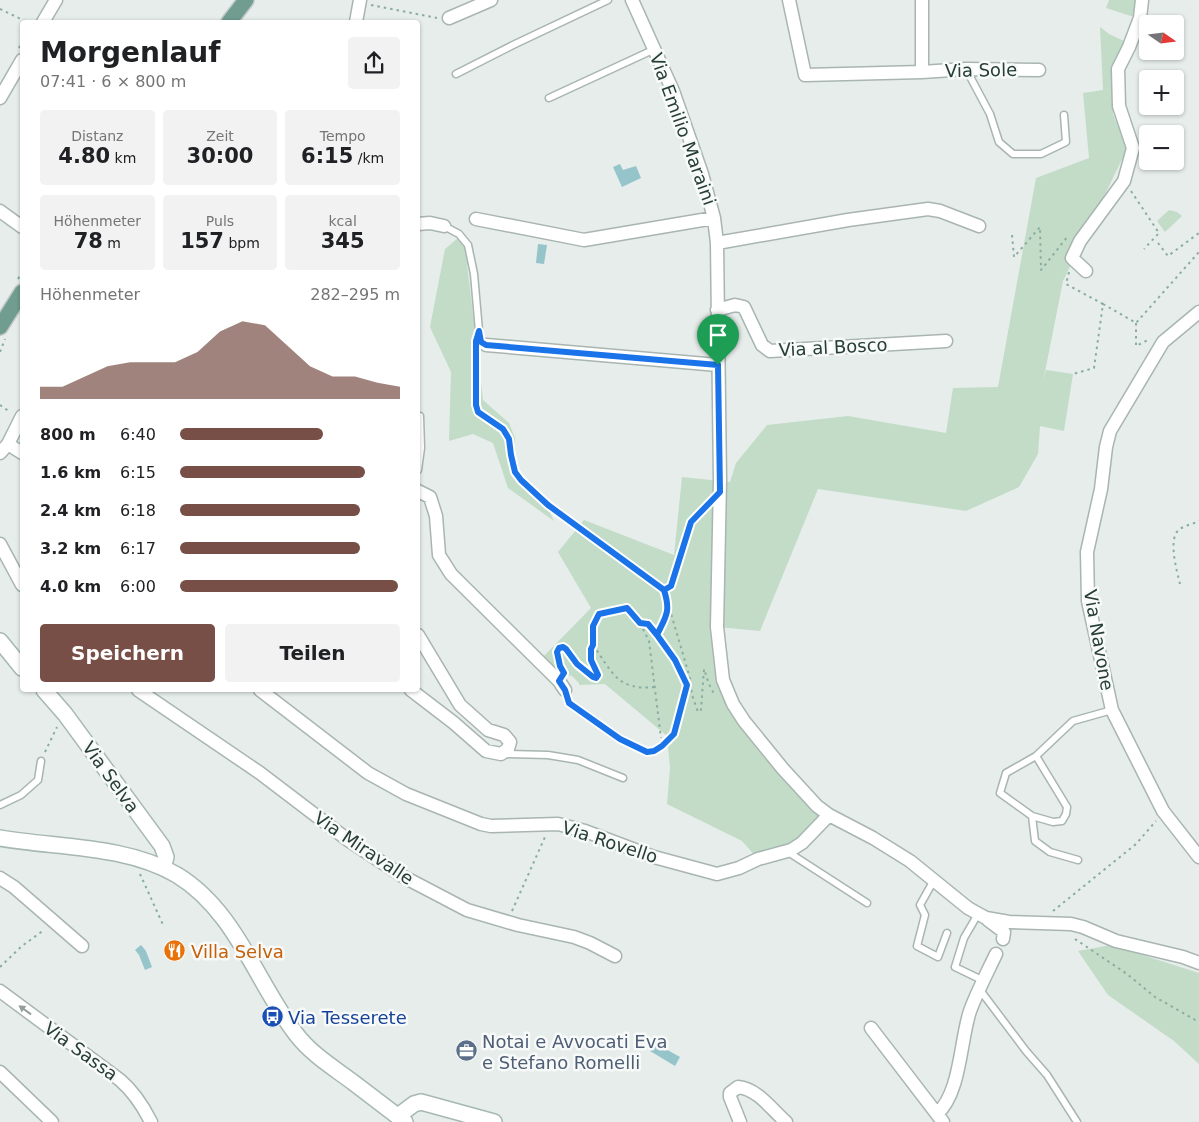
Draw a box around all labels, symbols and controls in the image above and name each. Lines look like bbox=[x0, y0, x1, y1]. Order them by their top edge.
north arrow bbox=[1139, 15, 1184, 60]
map controls bbox=[1139, 15, 1184, 170]
text: Morgenlauf bbox=[40, 36, 220, 69]
button: share bbox=[348, 37, 400, 89]
street label: Via Emilio Maraini bbox=[646, 50, 720, 208]
street label: Via Sole bbox=[945, 59, 1017, 81]
button: + bbox=[1139, 70, 1184, 115]
text: 07:41 · 6 × 800 m bbox=[40, 72, 186, 91]
button: − bbox=[1139, 125, 1184, 170]
text: Distanz bbox=[71, 128, 123, 144]
text: Zeit bbox=[206, 128, 234, 144]
text: Tempo bbox=[320, 128, 366, 144]
text: 4.80 bbox=[58, 144, 110, 168]
text: 30:00 bbox=[187, 144, 253, 168]
text: 6:15 bbox=[301, 144, 353, 168]
text: km bbox=[110, 150, 136, 166]
text: /km bbox=[353, 150, 384, 166]
text: Höhenmeter bbox=[54, 213, 141, 229]
text: Puls bbox=[206, 213, 234, 229]
text: kcal bbox=[329, 213, 357, 229]
text: 78 bbox=[74, 229, 103, 253]
text: 157 bbox=[180, 229, 224, 253]
text: 345 bbox=[321, 229, 365, 253]
text: m bbox=[103, 235, 121, 251]
text: bpm bbox=[224, 235, 260, 251]
text: Höhenmeter bbox=[40, 285, 140, 304]
text: 282–295 m bbox=[310, 285, 400, 304]
pin bbox=[697, 314, 739, 365]
icon: arrive bbox=[704, 321, 732, 349]
street label: Via al Bosco bbox=[778, 334, 888, 360]
text: 800 m bbox=[40, 425, 96, 444]
text: 6:40 bbox=[120, 425, 156, 444]
text: 1.6 km bbox=[40, 463, 101, 482]
text: 6:15 bbox=[120, 463, 156, 482]
text: 2.4 km bbox=[40, 501, 101, 520]
text: 6:18 bbox=[120, 501, 156, 520]
text: 3.2 km bbox=[40, 539, 101, 558]
text: 6:17 bbox=[120, 539, 156, 558]
text: 4.0 km bbox=[40, 577, 101, 596]
text: 6:00 bbox=[120, 577, 156, 596]
street label: Via Navone bbox=[1080, 588, 1118, 692]
button: Speichern bbox=[40, 624, 215, 682]
button: Teilen bbox=[225, 624, 400, 682]
street label: Via Selva bbox=[78, 737, 144, 817]
street label: Via Miravalle bbox=[310, 807, 418, 889]
street label: Via Rovello bbox=[560, 817, 660, 867]
restaurant icon: Villa Selva bbox=[163, 939, 187, 963]
place label: Villa Selva bbox=[191, 941, 284, 962]
one-way arrow bbox=[18, 1005, 32, 1015]
bus stop icon: Via Tesserete bbox=[260, 1005, 284, 1029]
place label: Via Tesserete bbox=[288, 1007, 407, 1028]
street label: Via Sassa bbox=[40, 1017, 122, 1085]
place label: Notai e Avvocati Eva e Stefano Romelli bbox=[482, 1031, 667, 1073]
office icon: Notai e Avvocati Eva e Stefano Romelli bbox=[454, 1039, 478, 1063]

